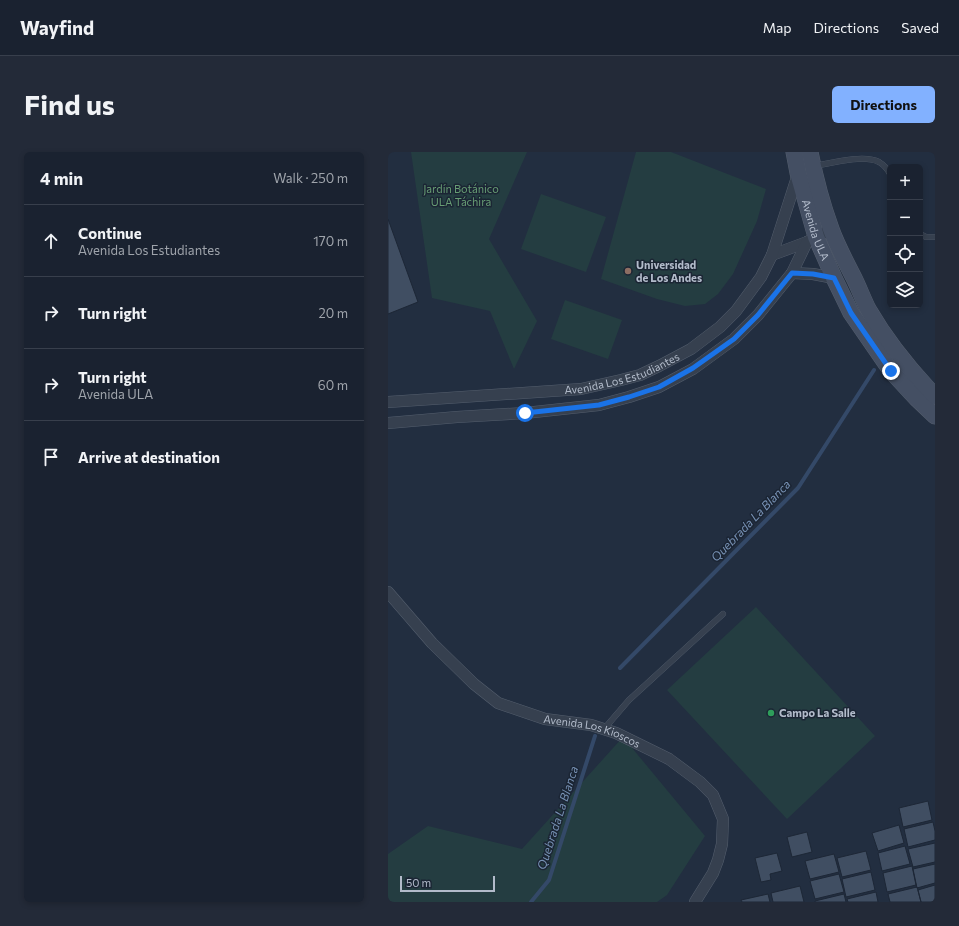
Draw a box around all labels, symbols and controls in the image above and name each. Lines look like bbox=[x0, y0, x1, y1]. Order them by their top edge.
text: Wayfind bbox=[20, 16, 94, 39]
text: Map bbox=[763, 19, 792, 36]
text: Directions bbox=[814, 19, 879, 36]
text: Saved bbox=[901, 19, 939, 36]
button: Directions bbox=[832, 86, 935, 123]
text: Find us bbox=[24, 87, 115, 121]
map controls bbox=[887, 164, 923, 308]
button: + bbox=[887, 164, 923, 200]
text: 4 min bbox=[40, 168, 83, 189]
text: Walk · 250 m bbox=[273, 170, 348, 186]
park label: Jardín Botánico ULA Táchira bbox=[423, 182, 499, 208]
street label: Avenida ULA bbox=[800, 198, 833, 263]
button: − bbox=[887, 200, 923, 236]
text: Continue bbox=[78, 224, 142, 242]
icon: ahead bbox=[40, 230, 62, 252]
text: 170 m bbox=[313, 233, 348, 249]
button: locate bbox=[887, 236, 923, 272]
text: Avenida Los Estudiantes bbox=[78, 242, 220, 258]
place label: Universidad de Los Andes bbox=[636, 258, 702, 284]
marker: Universidad de Los Andes bbox=[623, 266, 633, 276]
button: layers bbox=[887, 272, 923, 308]
icon: right bbox=[40, 302, 62, 324]
text: Turn right bbox=[78, 304, 147, 322]
text: 20 m bbox=[319, 305, 348, 321]
street label: Avenida Los Estudiantes bbox=[564, 349, 681, 396]
route end bbox=[882, 362, 900, 380]
text: Turn right bbox=[78, 368, 147, 386]
icon: right bbox=[40, 374, 62, 396]
text: 60 m bbox=[318, 377, 348, 393]
text: Avenida ULA bbox=[78, 386, 153, 402]
route start bbox=[516, 404, 534, 422]
icon: arrive bbox=[40, 446, 62, 468]
text: Arrive at destination bbox=[78, 448, 220, 466]
water label: Quebrada La Blanca bbox=[708, 477, 793, 564]
place label: Campo La Salle bbox=[779, 706, 856, 719]
marker: Campo La Salle bbox=[766, 708, 776, 718]
street label: Avenida Los Kioscos bbox=[543, 712, 643, 750]
water label: Quebrada La Blanca bbox=[534, 764, 580, 871]
scale bar bbox=[400, 874, 495, 893]
text: 50 m bbox=[406, 876, 431, 889]

